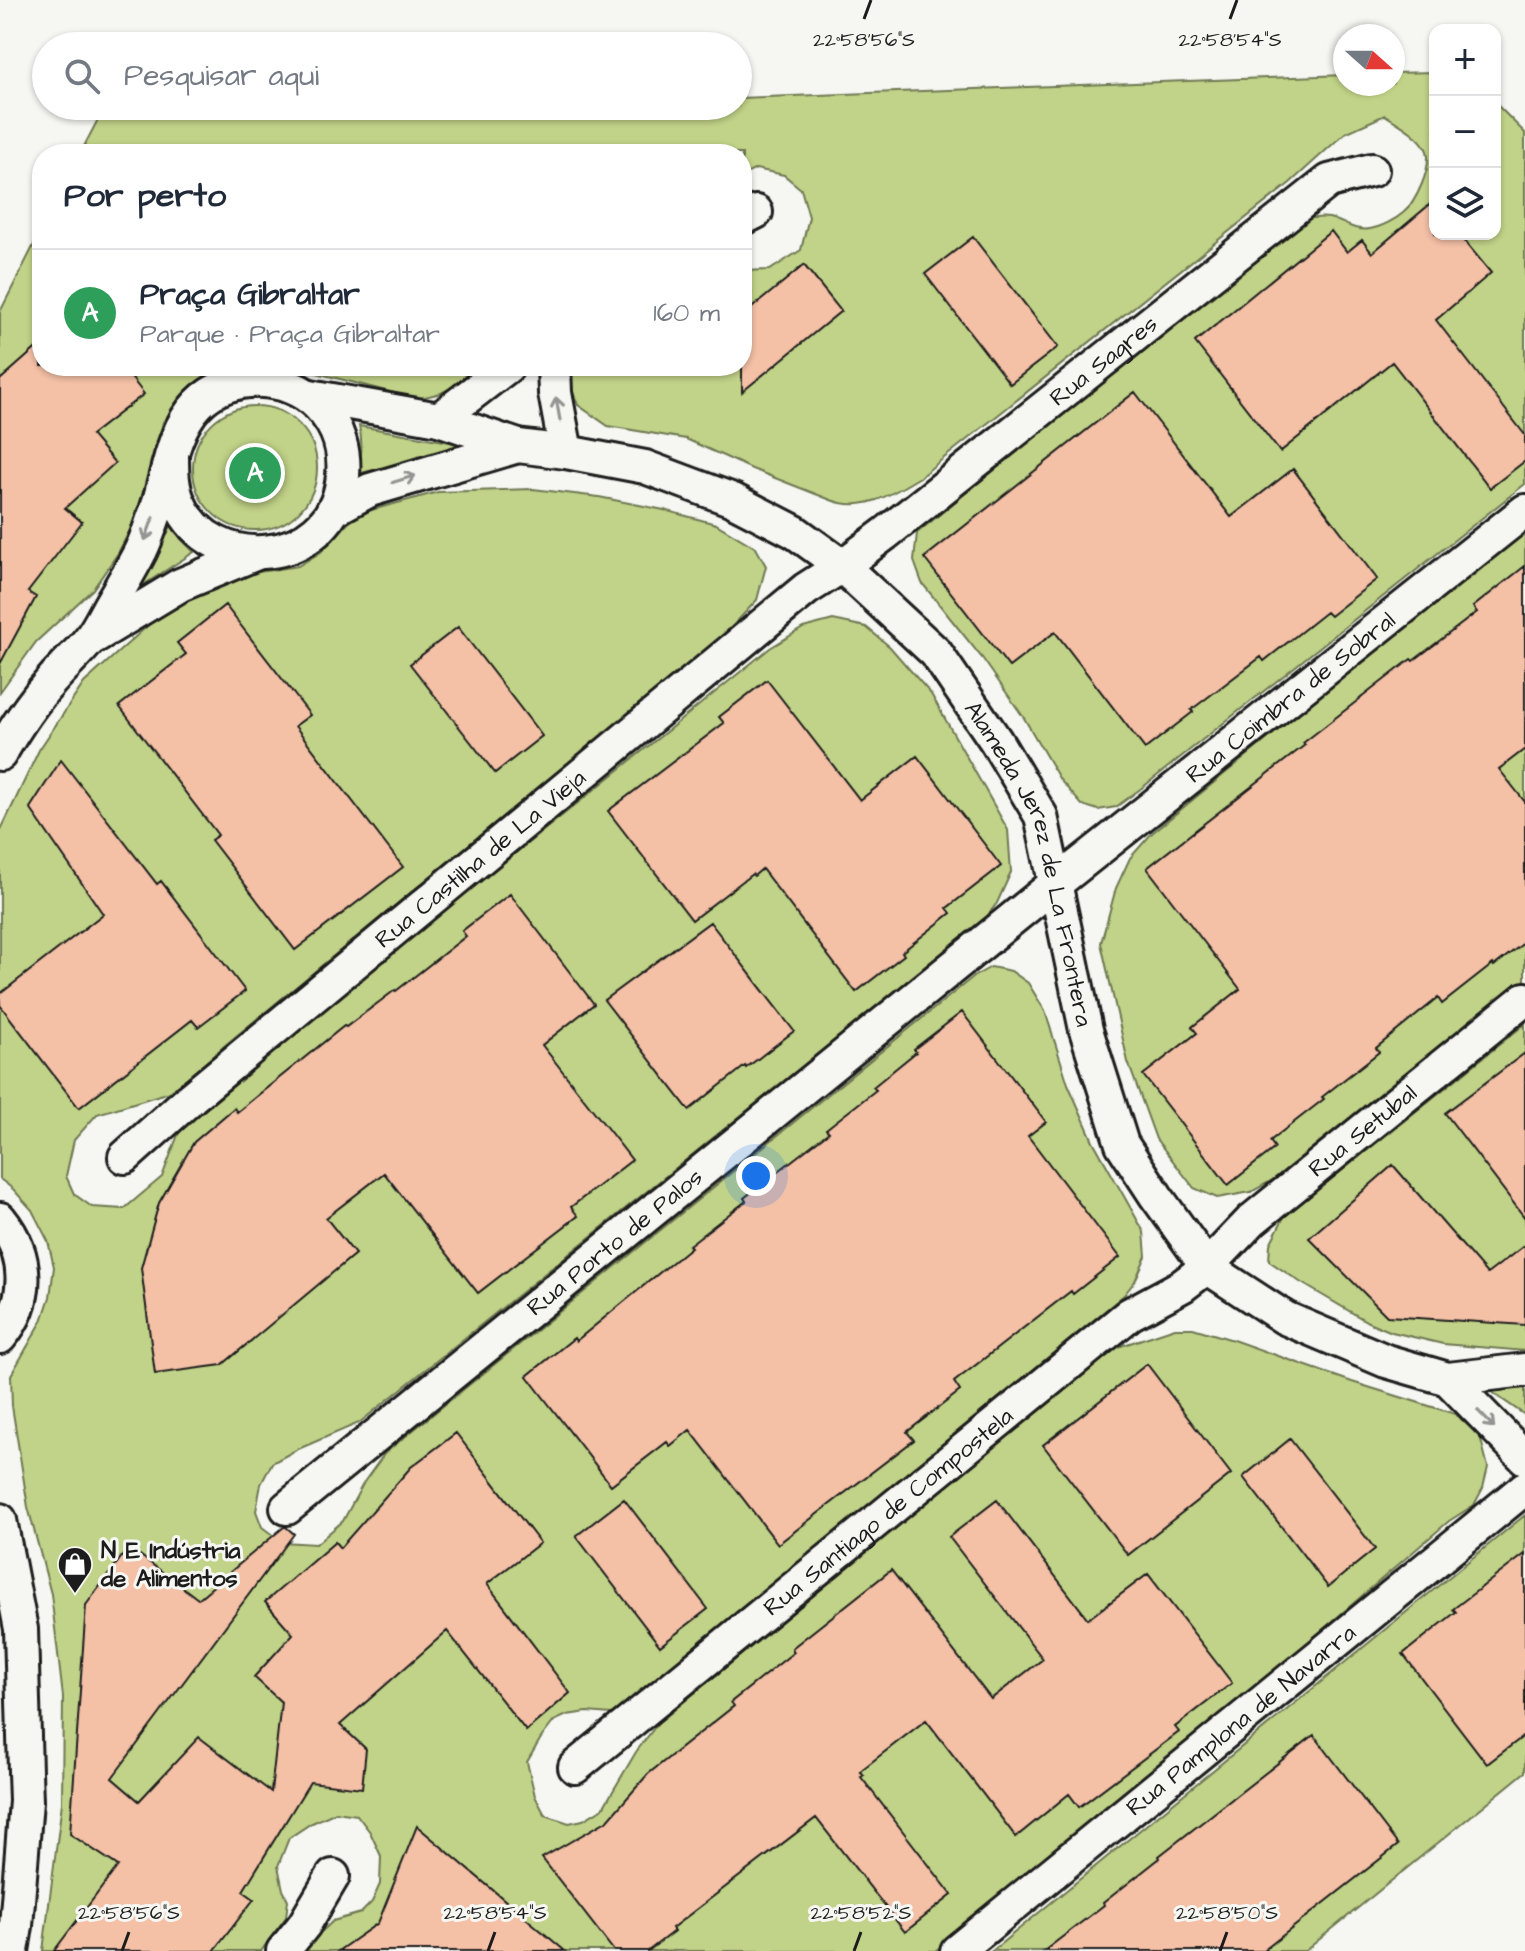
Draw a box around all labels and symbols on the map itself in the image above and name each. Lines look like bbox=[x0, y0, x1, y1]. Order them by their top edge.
north arrow bbox=[1333, 24, 1405, 96]
text: 22°58'56"S bbox=[813, 26, 915, 54]
text: 22°58'54"S bbox=[1178, 26, 1282, 54]
street label: Rua Sagres bbox=[1043, 308, 1165, 415]
one-way arrow bbox=[550, 397, 565, 422]
pin: A bbox=[229, 443, 281, 503]
one-way arrow bbox=[391, 471, 416, 486]
one-way arrow bbox=[141, 516, 155, 541]
street label: Rua Coimbra de Sobral bbox=[1179, 604, 1403, 792]
street label: Alameda Jerez de La Frontera bbox=[956, 694, 1101, 1030]
street label: Rua Castilha de La Vieja bbox=[368, 762, 594, 957]
street label: Rua Setubal bbox=[1301, 1077, 1425, 1186]
your location bbox=[736, 1156, 776, 1196]
street label: Rua Porto de Palos bbox=[520, 1161, 710, 1325]
street label: Rua Santiago de Compostela bbox=[756, 1400, 1021, 1625]
one-way arrow bbox=[1477, 1409, 1496, 1429]
place label: N E Indústria de Alimentos bbox=[100, 1534, 241, 1596]
shop icon: N E Indústria de Alimentos bbox=[56, 1545, 94, 1595]
street label: Rua Pamplona de Navarra bbox=[1119, 1617, 1363, 1824]
text: 22°58'56"S bbox=[78, 1899, 180, 1927]
text: 22°58'54"S bbox=[443, 1899, 547, 1927]
text: 22°58'52"S bbox=[811, 1899, 912, 1927]
text: 22°58'50"S bbox=[1176, 1899, 1278, 1927]

